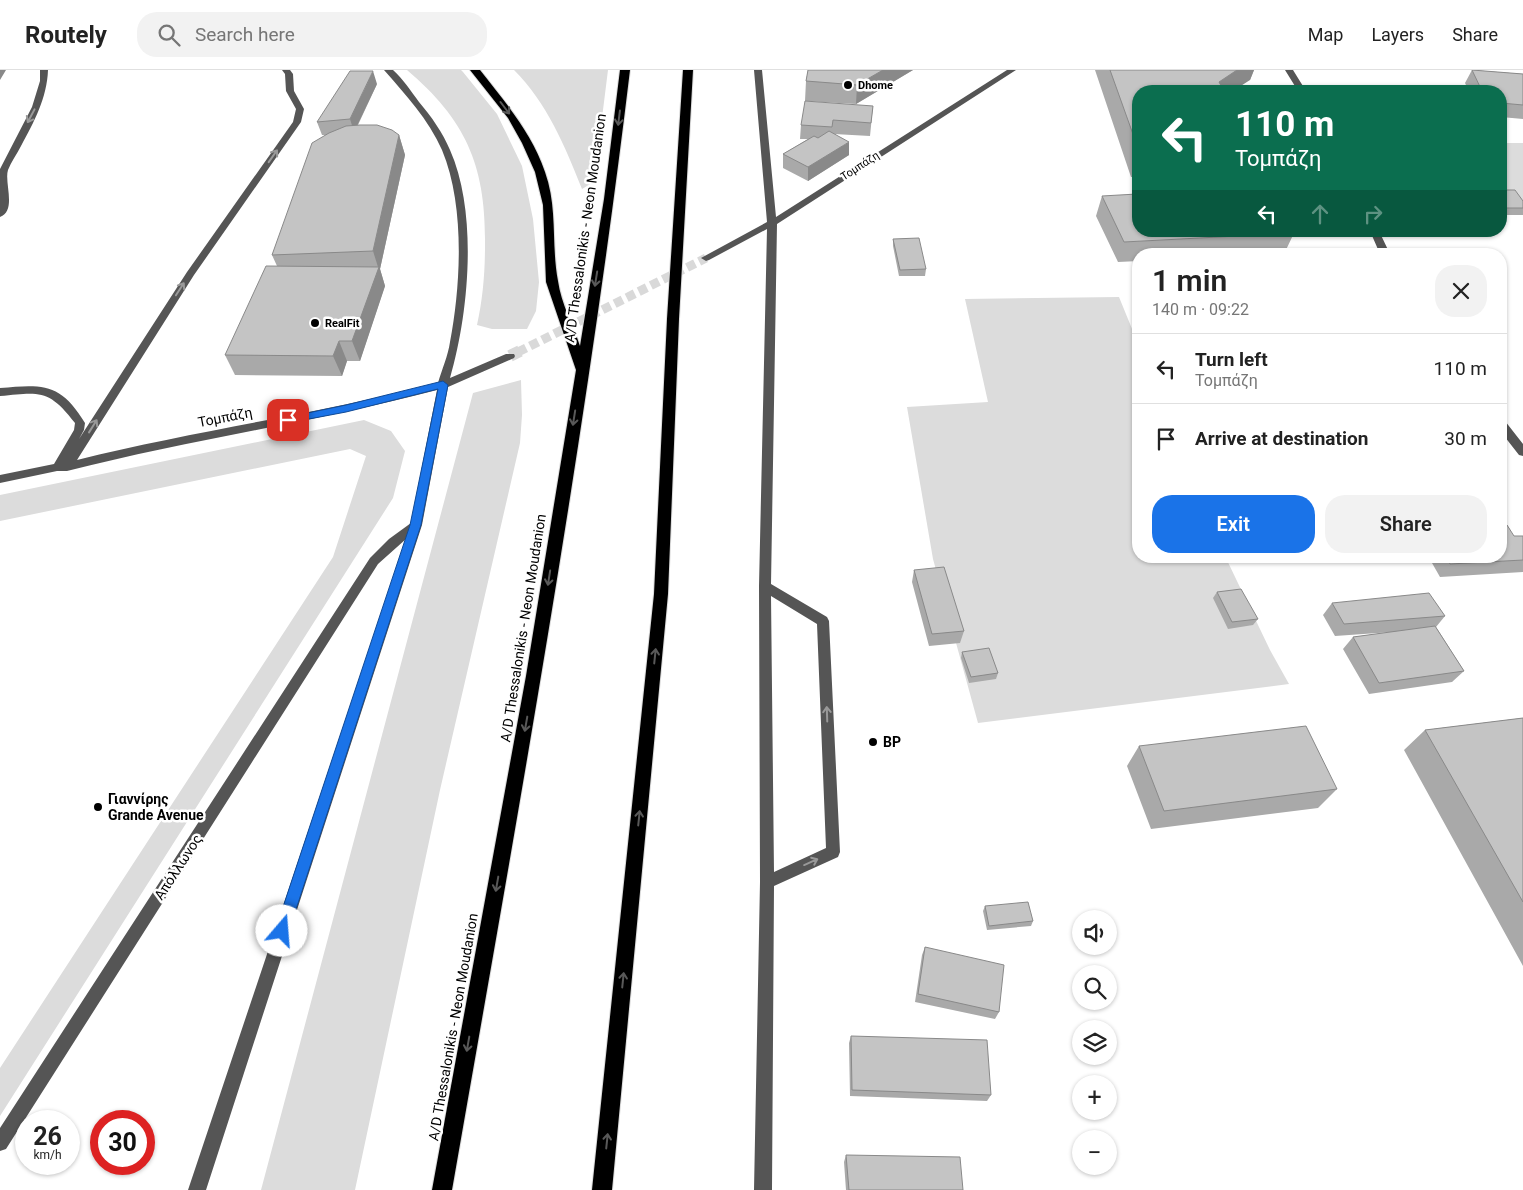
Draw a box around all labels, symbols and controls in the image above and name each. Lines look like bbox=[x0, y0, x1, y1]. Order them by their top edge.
search box bbox=[137, 12, 487, 57]
text: Routely bbox=[25, 21, 107, 49]
icon: search bbox=[155, 21, 183, 49]
text: Search here bbox=[195, 23, 295, 46]
text: Map bbox=[1308, 24, 1343, 45]
text: Layers bbox=[1371, 24, 1424, 45]
text: Share bbox=[1452, 24, 1498, 45]
marker: Dhome bbox=[842, 79, 854, 91]
place label: Dhome bbox=[858, 79, 893, 92]
one-way arrow bbox=[500, 101, 511, 114]
text: 110 m bbox=[1235, 104, 1334, 145]
icon: left bbox=[1152, 105, 1217, 170]
one-way arrow bbox=[26, 108, 35, 123]
one-way arrow bbox=[614, 110, 624, 126]
street label: A/D Thessalonikis - Neon Moudanion bbox=[561, 113, 609, 343]
text: Τομπάζη bbox=[1235, 146, 1321, 171]
one-way arrow bbox=[268, 149, 278, 163]
street label: Τομπάζη bbox=[838, 149, 882, 183]
icon: left bbox=[1253, 200, 1281, 228]
icon: ahead bbox=[1306, 200, 1334, 228]
icon: right bbox=[1359, 200, 1387, 228]
text: 1 min bbox=[1152, 263, 1227, 298]
button: close bbox=[1435, 265, 1487, 317]
one-way arrow bbox=[591, 271, 601, 287]
one-way arrow bbox=[175, 282, 186, 296]
text: 140 m · 09:22 bbox=[1152, 300, 1249, 319]
marker: RealFit bbox=[309, 317, 321, 329]
place label: RealFit bbox=[325, 317, 360, 330]
text: Turn left bbox=[1195, 348, 1268, 371]
icon: left bbox=[1152, 355, 1180, 383]
text: 110 m bbox=[1434, 357, 1487, 380]
text: Τομπάζη bbox=[1195, 371, 1258, 390]
pin bbox=[267, 399, 309, 441]
street label: Τομπάζη bbox=[196, 404, 254, 430]
icon: arrive bbox=[274, 406, 302, 434]
one-way arrow bbox=[569, 410, 579, 426]
one-way arrow bbox=[88, 419, 98, 433]
icon: arrive bbox=[1152, 425, 1180, 453]
text: Arrive at destination bbox=[1195, 427, 1368, 450]
text: 30 m bbox=[1444, 427, 1487, 450]
button: Exit bbox=[1152, 495, 1315, 553]
button: Share bbox=[1325, 495, 1487, 553]
street label: A/D Thessalonikis - Neon Moudanion bbox=[497, 513, 549, 743]
one-way arrow bbox=[544, 570, 554, 586]
one-way arrow bbox=[650, 649, 660, 665]
one-way arrow bbox=[822, 706, 832, 722]
one-way arrow bbox=[520, 716, 530, 732]
place label: BP bbox=[883, 734, 901, 750]
marker: BP bbox=[867, 736, 879, 748]
place label: Γιαννίρης Grande Avenue bbox=[108, 791, 204, 823]
marker: Γιαννίρης Grande Avenue bbox=[92, 801, 104, 813]
one-way arrow bbox=[634, 810, 644, 826]
street label: Απόλλωνος bbox=[151, 831, 205, 903]
one-way arrow bbox=[803, 857, 818, 867]
one-way arrow bbox=[491, 876, 501, 892]
position arrow bbox=[255, 904, 307, 956]
map controls bbox=[1072, 910, 1117, 1175]
button: sound bbox=[1072, 910, 1117, 955]
street label: A/D Thessalonikis - Neon Moudanion bbox=[425, 912, 481, 1142]
button: search bbox=[1072, 965, 1117, 1010]
one-way arrow bbox=[618, 972, 628, 988]
button: layers bbox=[1072, 1020, 1117, 1065]
one-way arrow bbox=[463, 1036, 472, 1052]
button: + bbox=[1072, 1075, 1117, 1120]
speed limit sign: 30 bbox=[90, 1110, 155, 1175]
text: 26 bbox=[33, 1122, 62, 1151]
button: − bbox=[1072, 1130, 1117, 1175]
one-way arrow bbox=[602, 1134, 612, 1150]
text: km/h bbox=[33, 1148, 62, 1162]

